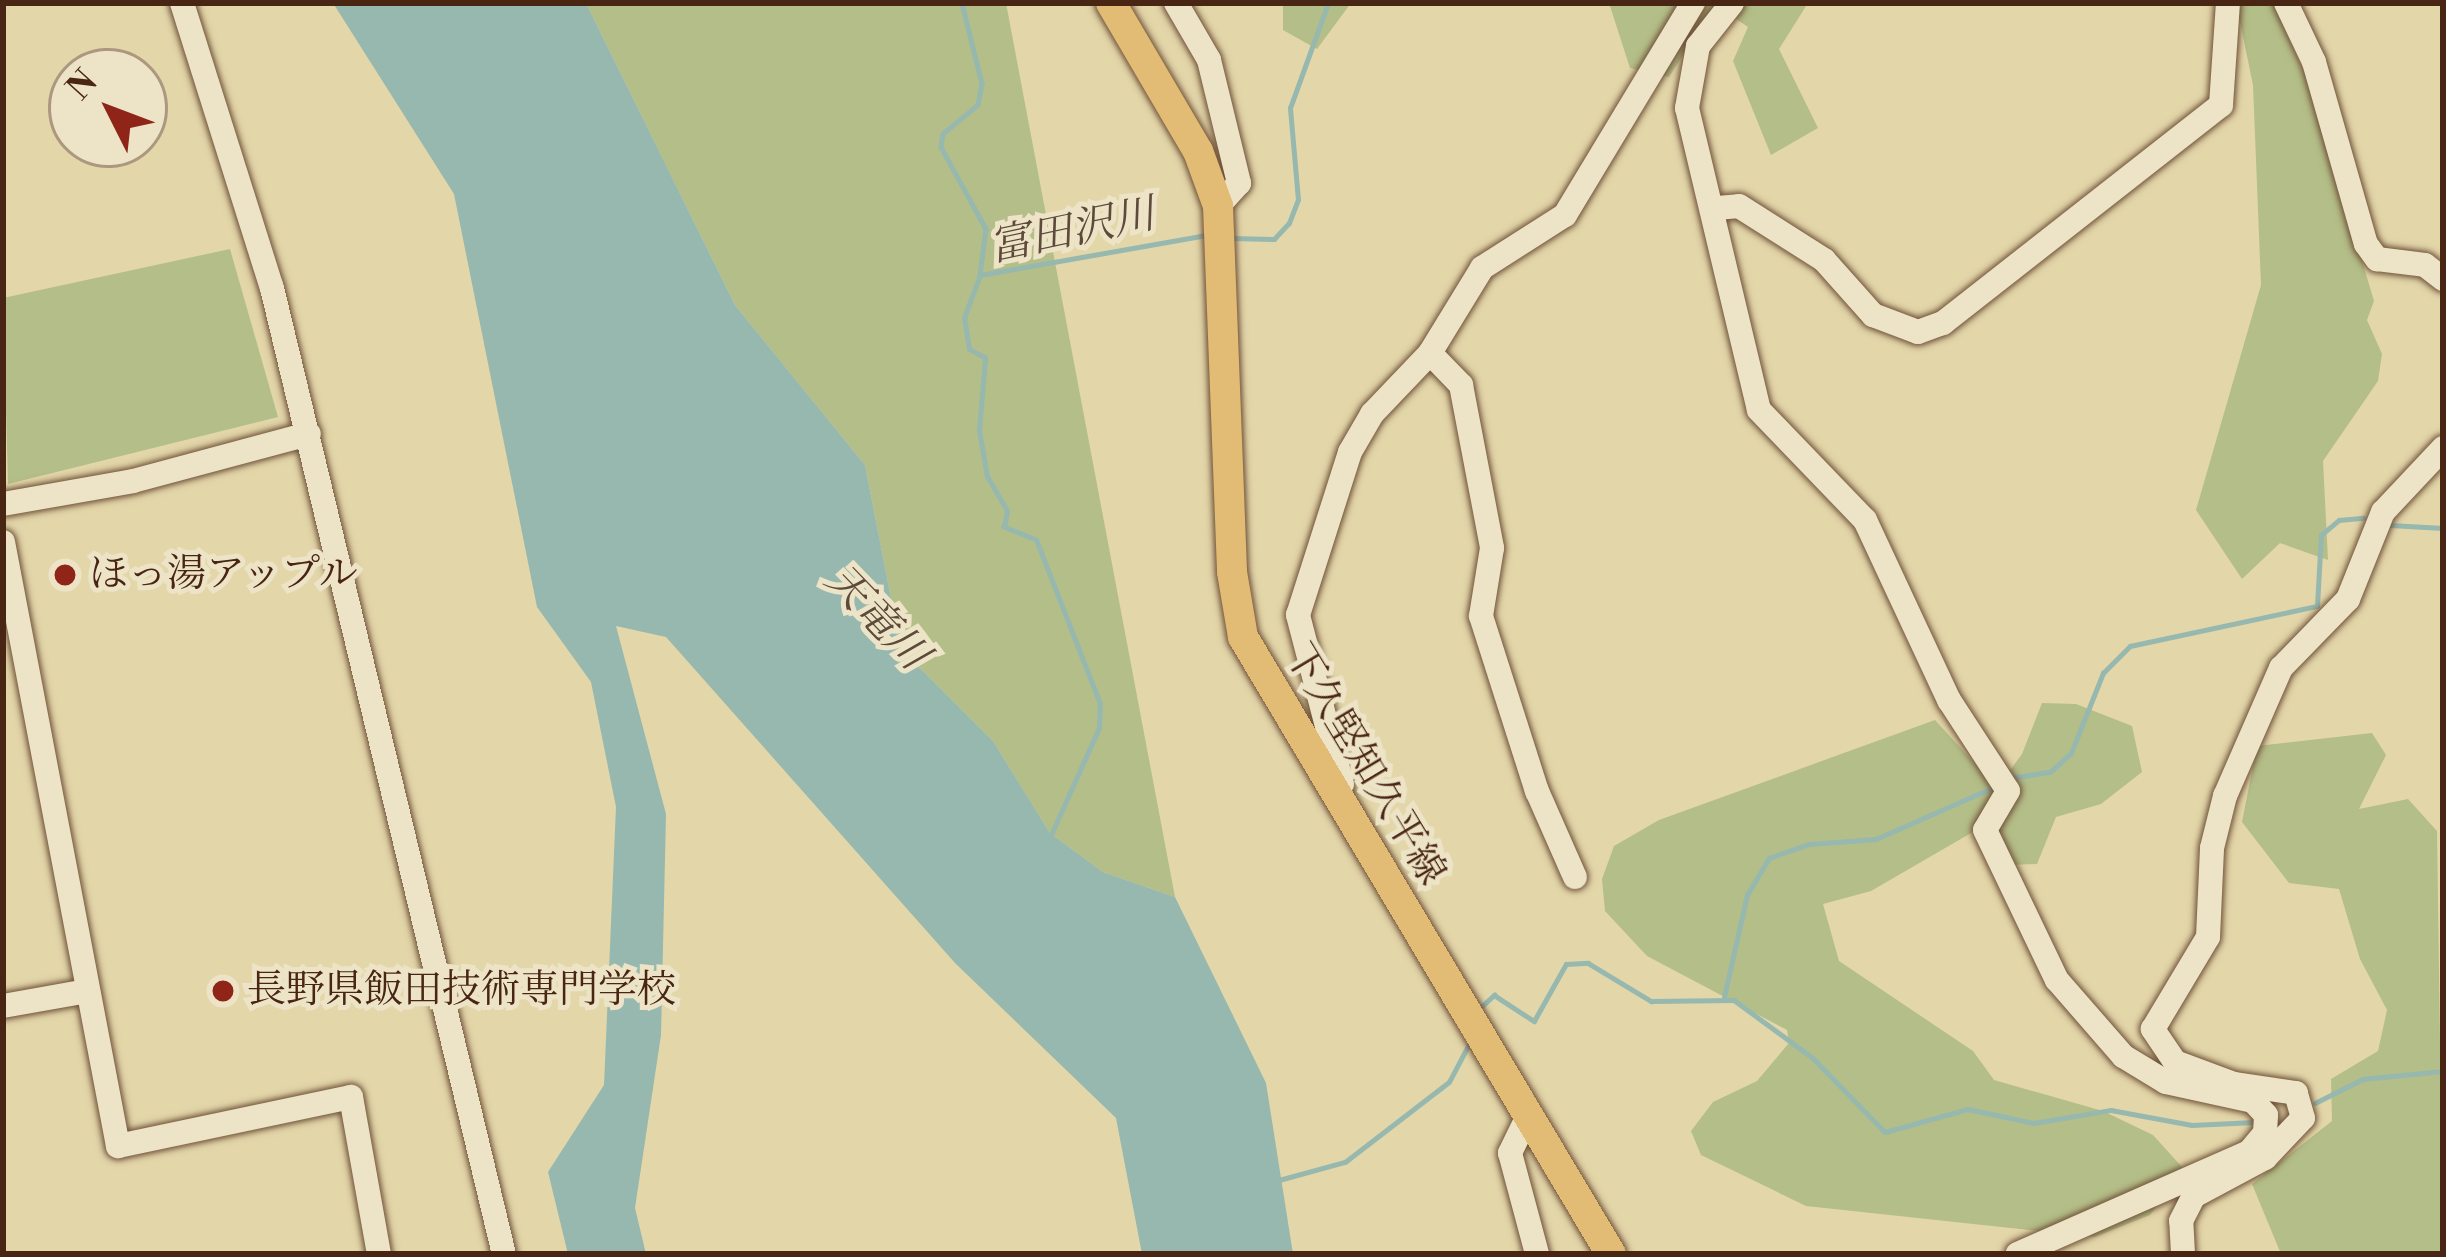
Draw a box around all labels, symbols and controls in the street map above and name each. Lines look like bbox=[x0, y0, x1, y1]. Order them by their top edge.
north arrow bbox=[48, 48, 168, 168]
text: N bbox=[59, 62, 107, 109]
water label: 富田沢川 bbox=[985, 190, 1159, 274]
place label: ほっ湯アップル bbox=[89, 552, 362, 598]
water label: 天竜川 bbox=[814, 555, 938, 681]
marker: ほっ湯アップル bbox=[52, 562, 78, 588]
street label: 下久堅知久平線 bbox=[1274, 636, 1454, 894]
place label: 長野県飯田技術専門学校 bbox=[247, 968, 676, 1014]
marker: 長野県飯田技術専門学校 bbox=[210, 978, 236, 1004]

